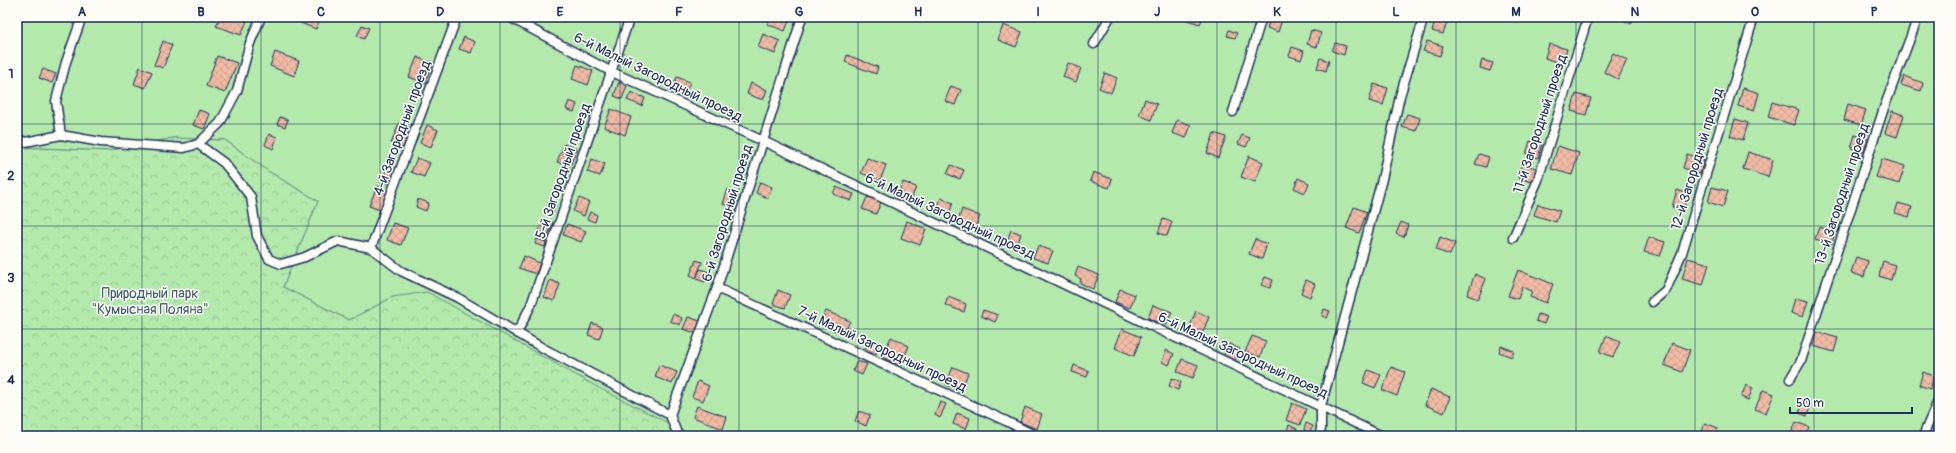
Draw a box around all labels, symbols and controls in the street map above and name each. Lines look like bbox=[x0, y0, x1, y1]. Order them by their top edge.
text: A bbox=[78, 4, 87, 20]
text: B bbox=[197, 4, 205, 20]
text: C bbox=[317, 4, 325, 20]
text: D bbox=[436, 4, 444, 20]
text: E bbox=[557, 4, 564, 20]
text: F bbox=[675, 4, 683, 20]
text: G bbox=[795, 4, 804, 20]
text: H bbox=[914, 4, 922, 20]
text: I bbox=[1036, 4, 1040, 20]
text: J bbox=[1154, 4, 1160, 20]
text: K bbox=[1273, 4, 1281, 20]
text: L bbox=[1392, 4, 1400, 20]
text: M bbox=[1511, 4, 1521, 20]
text: N bbox=[1631, 4, 1640, 20]
text: O bbox=[1751, 4, 1760, 20]
text: P bbox=[1870, 4, 1878, 20]
street label: 6-й Малый Загородный проезд bbox=[571, 29, 746, 126]
street label: 11-й Загородный проезд bbox=[1509, 52, 1571, 196]
street label: 4-й Загородный проезд bbox=[370, 58, 435, 198]
text: 1 bbox=[8, 66, 14, 82]
street label: 12-й Загородный проезд bbox=[1667, 85, 1727, 232]
street label: 5-й Загородный проезд bbox=[532, 100, 594, 241]
street label: 13-й Загородный проезд bbox=[1811, 121, 1873, 267]
street label: 6-й Загородный проезд bbox=[698, 142, 756, 284]
text: 2 bbox=[7, 168, 15, 184]
street label: 6-й Малый Загородный проезд bbox=[862, 169, 1038, 263]
text: 3 bbox=[7, 270, 15, 286]
park label: Природный парк "Кумысная Поляна" bbox=[91, 285, 209, 318]
street label: 7-й Малый Загородный проезд bbox=[795, 302, 970, 396]
street label: 6-й Малый Загородный проезд bbox=[1155, 308, 1331, 402]
text: 4 bbox=[7, 372, 15, 388]
scale bar bbox=[1790, 389, 1912, 415]
text: 50 m bbox=[1796, 396, 1824, 411]

